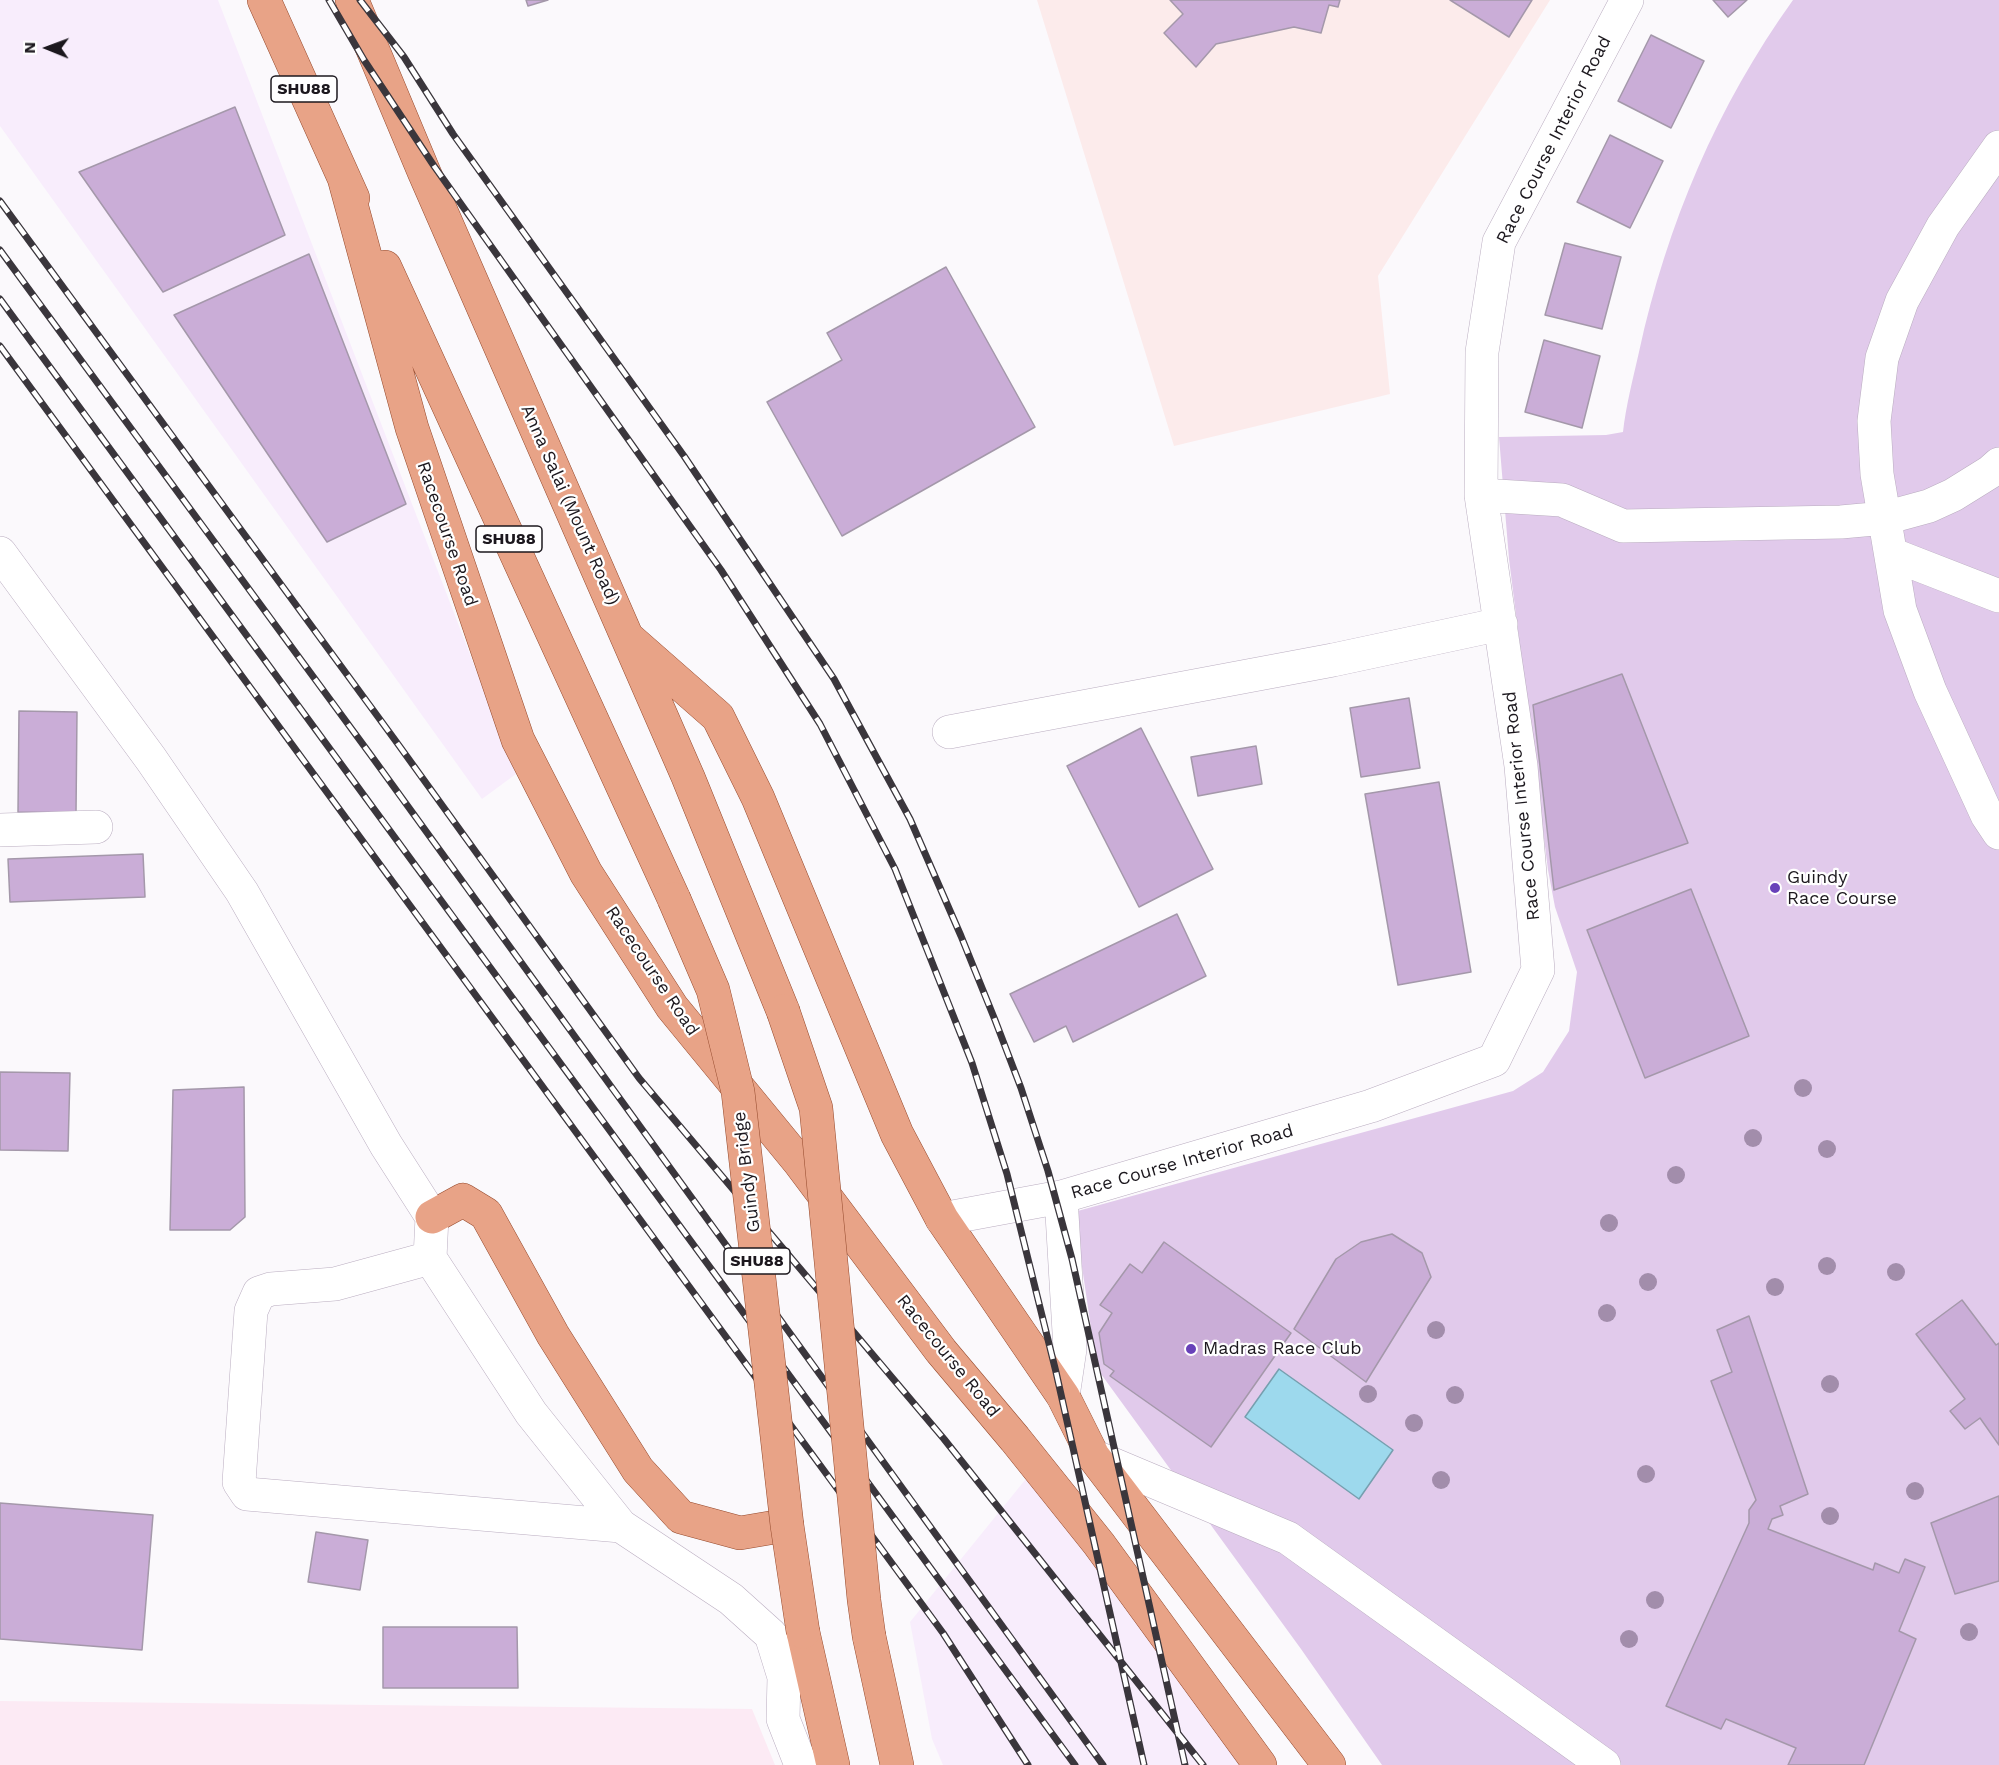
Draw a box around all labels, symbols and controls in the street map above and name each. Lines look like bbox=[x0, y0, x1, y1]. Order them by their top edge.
north arrow bbox=[18, 18, 78, 78]
street label: Race Course Interior Road bbox=[1492, 32, 1616, 248]
text: N bbox=[20, 42, 39, 54]
road number: SHU88 bbox=[271, 76, 337, 102]
street label: Anna Salai (Mount Road) bbox=[516, 402, 624, 608]
street label: Racecourse Road bbox=[412, 459, 482, 609]
road number: SHU88 bbox=[476, 526, 542, 552]
street label: Race Course Interior Road bbox=[1499, 690, 1545, 922]
place label: Guindy Race Course bbox=[1787, 867, 1897, 910]
marker: Guindy Race Course bbox=[1768, 881, 1782, 895]
street label: Racecourse Road bbox=[601, 902, 703, 1040]
street label: Guindy Bridge bbox=[729, 1110, 765, 1234]
street label: Race Course Interior Road bbox=[1068, 1120, 1296, 1204]
road number: SHU88 bbox=[724, 1248, 790, 1274]
street label: Racecourse Road bbox=[892, 1290, 1004, 1422]
place label: Madras Race Club bbox=[1203, 1338, 1362, 1360]
marker: Madras Race Club bbox=[1184, 1342, 1198, 1356]

